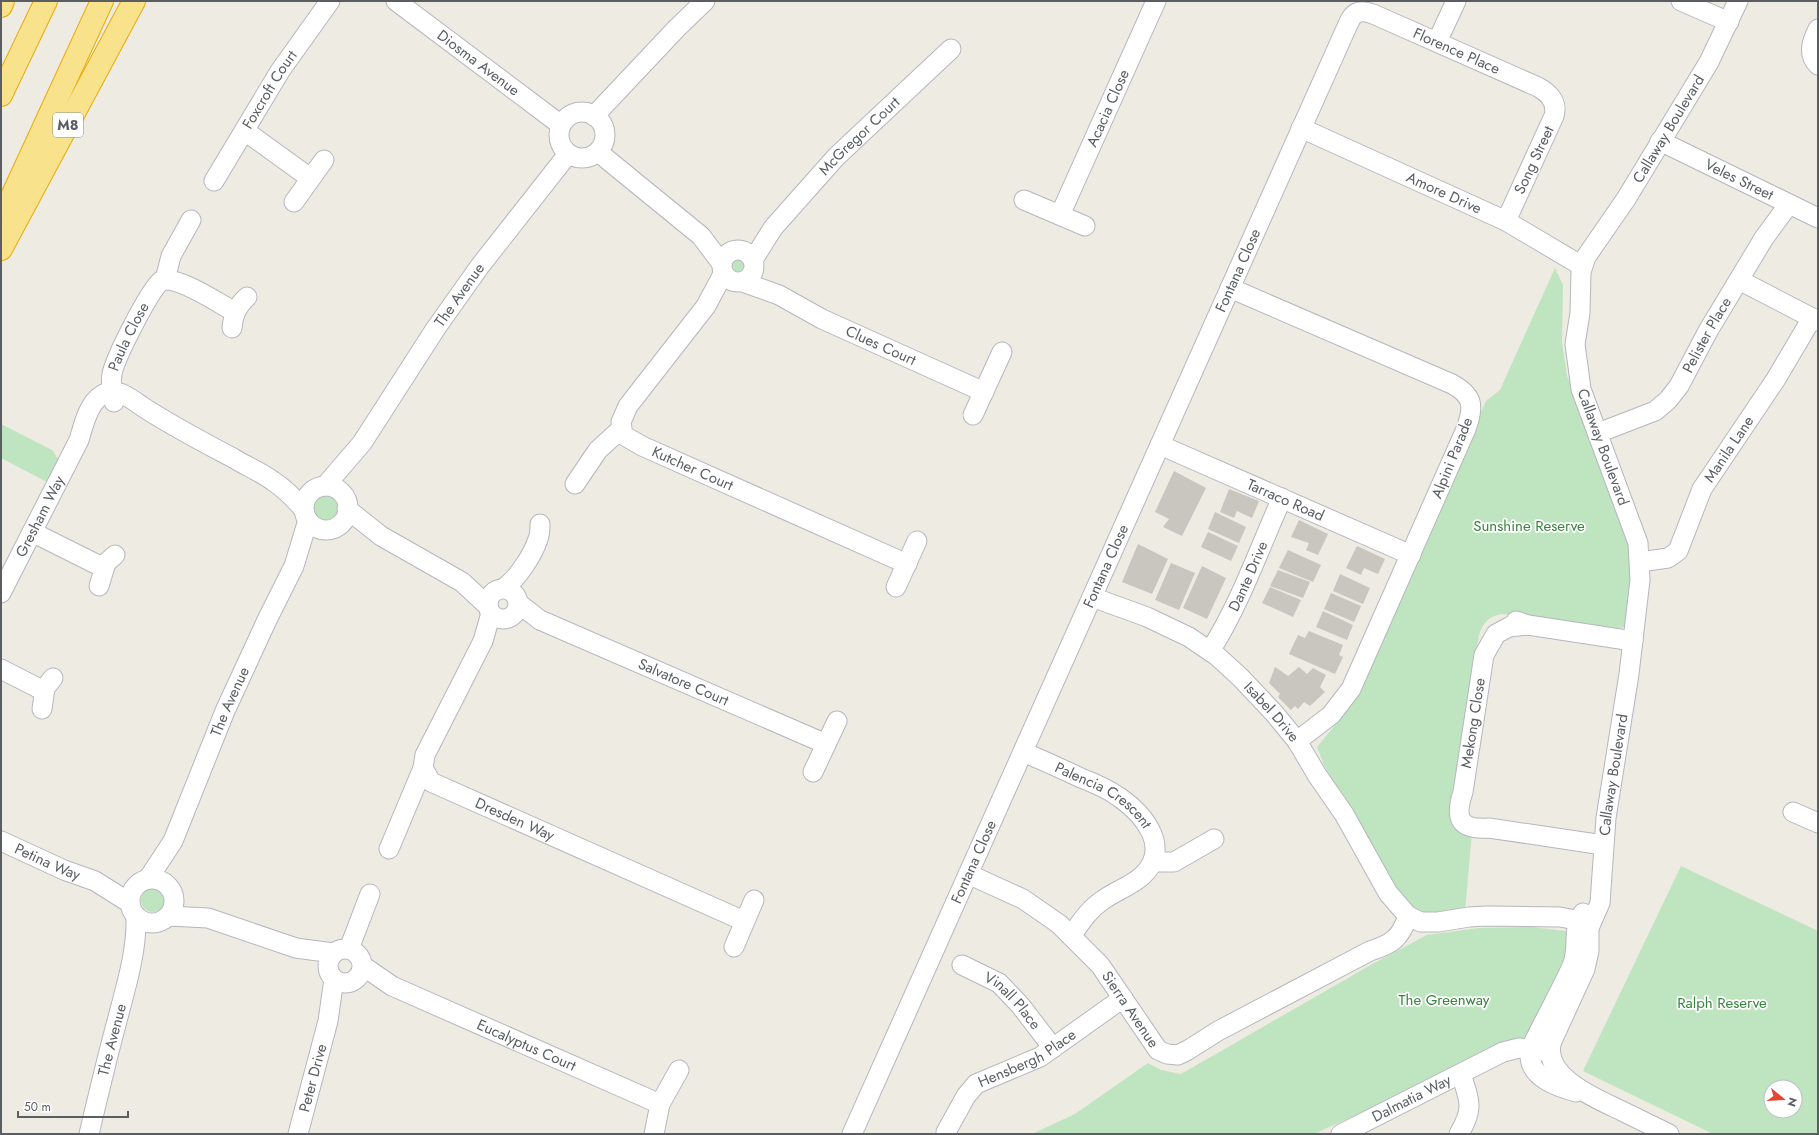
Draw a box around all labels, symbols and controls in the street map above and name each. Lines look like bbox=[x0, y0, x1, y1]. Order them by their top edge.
street label: Florence Place bbox=[1410, 22, 1504, 80]
street label: Diosma Avenue bbox=[432, 24, 525, 101]
street label: Foxcroft Court bbox=[237, 45, 303, 133]
street label: Acacia Close bbox=[1081, 66, 1135, 151]
street label: Callaway Boulevard bbox=[1627, 71, 1710, 187]
street label: McGregor Court bbox=[814, 91, 905, 180]
road number: M8 bbox=[53, 113, 83, 137]
street label: Song Street bbox=[1509, 122, 1560, 198]
street label: Veles Street bbox=[1701, 153, 1778, 206]
street label: Amore Drive bbox=[1403, 166, 1485, 220]
street label: Fontana Close bbox=[1210, 225, 1266, 316]
street label: The Avenue bbox=[429, 258, 490, 331]
street label: Pelister Place bbox=[1677, 293, 1737, 377]
street label: Paula Close bbox=[103, 298, 155, 374]
street label: Clues Court bbox=[842, 320, 920, 371]
street label: Callaway Boulevard bbox=[1572, 386, 1634, 508]
street label: Manila Lane bbox=[1698, 411, 1759, 487]
street label: Alpini Parade bbox=[1426, 414, 1478, 502]
street label: Kutcher Court bbox=[648, 441, 737, 496]
street label: Gresham Way bbox=[10, 471, 70, 561]
street label: Tarraco Road bbox=[1243, 473, 1328, 527]
park label: Sunshine Reserve bbox=[1473, 515, 1585, 537]
street label: Fontana Close bbox=[1078, 521, 1134, 611]
street label: Dante Drive bbox=[1223, 537, 1273, 615]
street label: Salvatore Court bbox=[634, 653, 732, 712]
street label: The Avenue bbox=[205, 663, 255, 740]
street label: Isabel Drive bbox=[1239, 676, 1305, 747]
street label: Mekong Close bbox=[1455, 676, 1491, 770]
street label: Callaway Boulevard bbox=[1594, 712, 1633, 837]
street label: Palencia Crescent bbox=[1051, 756, 1158, 833]
street label: Dresden Way bbox=[472, 792, 558, 847]
street label: Fontana Close bbox=[945, 816, 1002, 907]
street label: Petina Way bbox=[11, 838, 84, 886]
street label: Vinall Place bbox=[980, 966, 1046, 1035]
street label: Sierra Avenue bbox=[1096, 967, 1165, 1052]
park label: The Greenway bbox=[1399, 989, 1490, 1011]
park label: Ralph Reserve bbox=[1677, 992, 1767, 1014]
street label: The Avenue bbox=[92, 1001, 132, 1078]
street label: Eucalyptus Court bbox=[473, 1014, 580, 1077]
street label: Hensbergh Place bbox=[974, 1024, 1081, 1093]
street label: Peter Drive bbox=[293, 1041, 333, 1115]
street label: Dalmatia Way bbox=[1368, 1069, 1455, 1128]
north arrow bbox=[1763, 1079, 1803, 1119]
scale bar bbox=[18, 1093, 128, 1119]
text: N bbox=[1784, 1095, 1801, 1109]
text: 50 m bbox=[24, 1098, 51, 1116]

